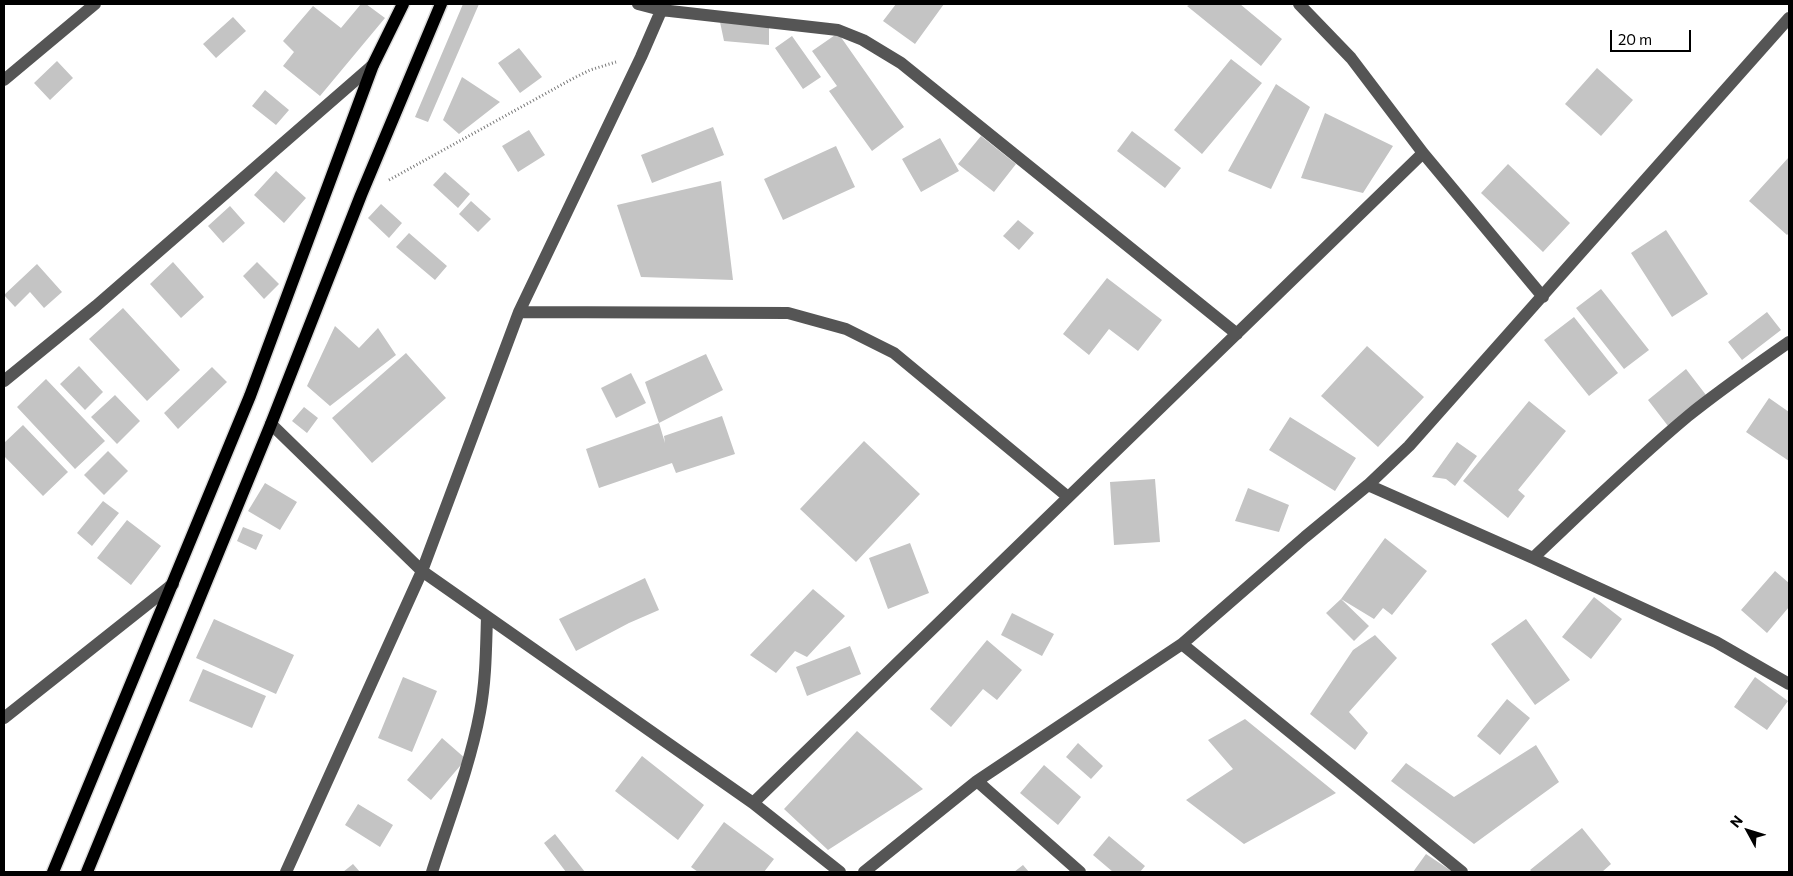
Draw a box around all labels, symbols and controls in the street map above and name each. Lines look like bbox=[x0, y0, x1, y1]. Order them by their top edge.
scale bar bbox=[1613, 20, 1694, 52]
text: 20 m bbox=[1618, 30, 1652, 48]
north arrow bbox=[1723, 806, 1773, 856]
text: N bbox=[1726, 812, 1746, 831]

